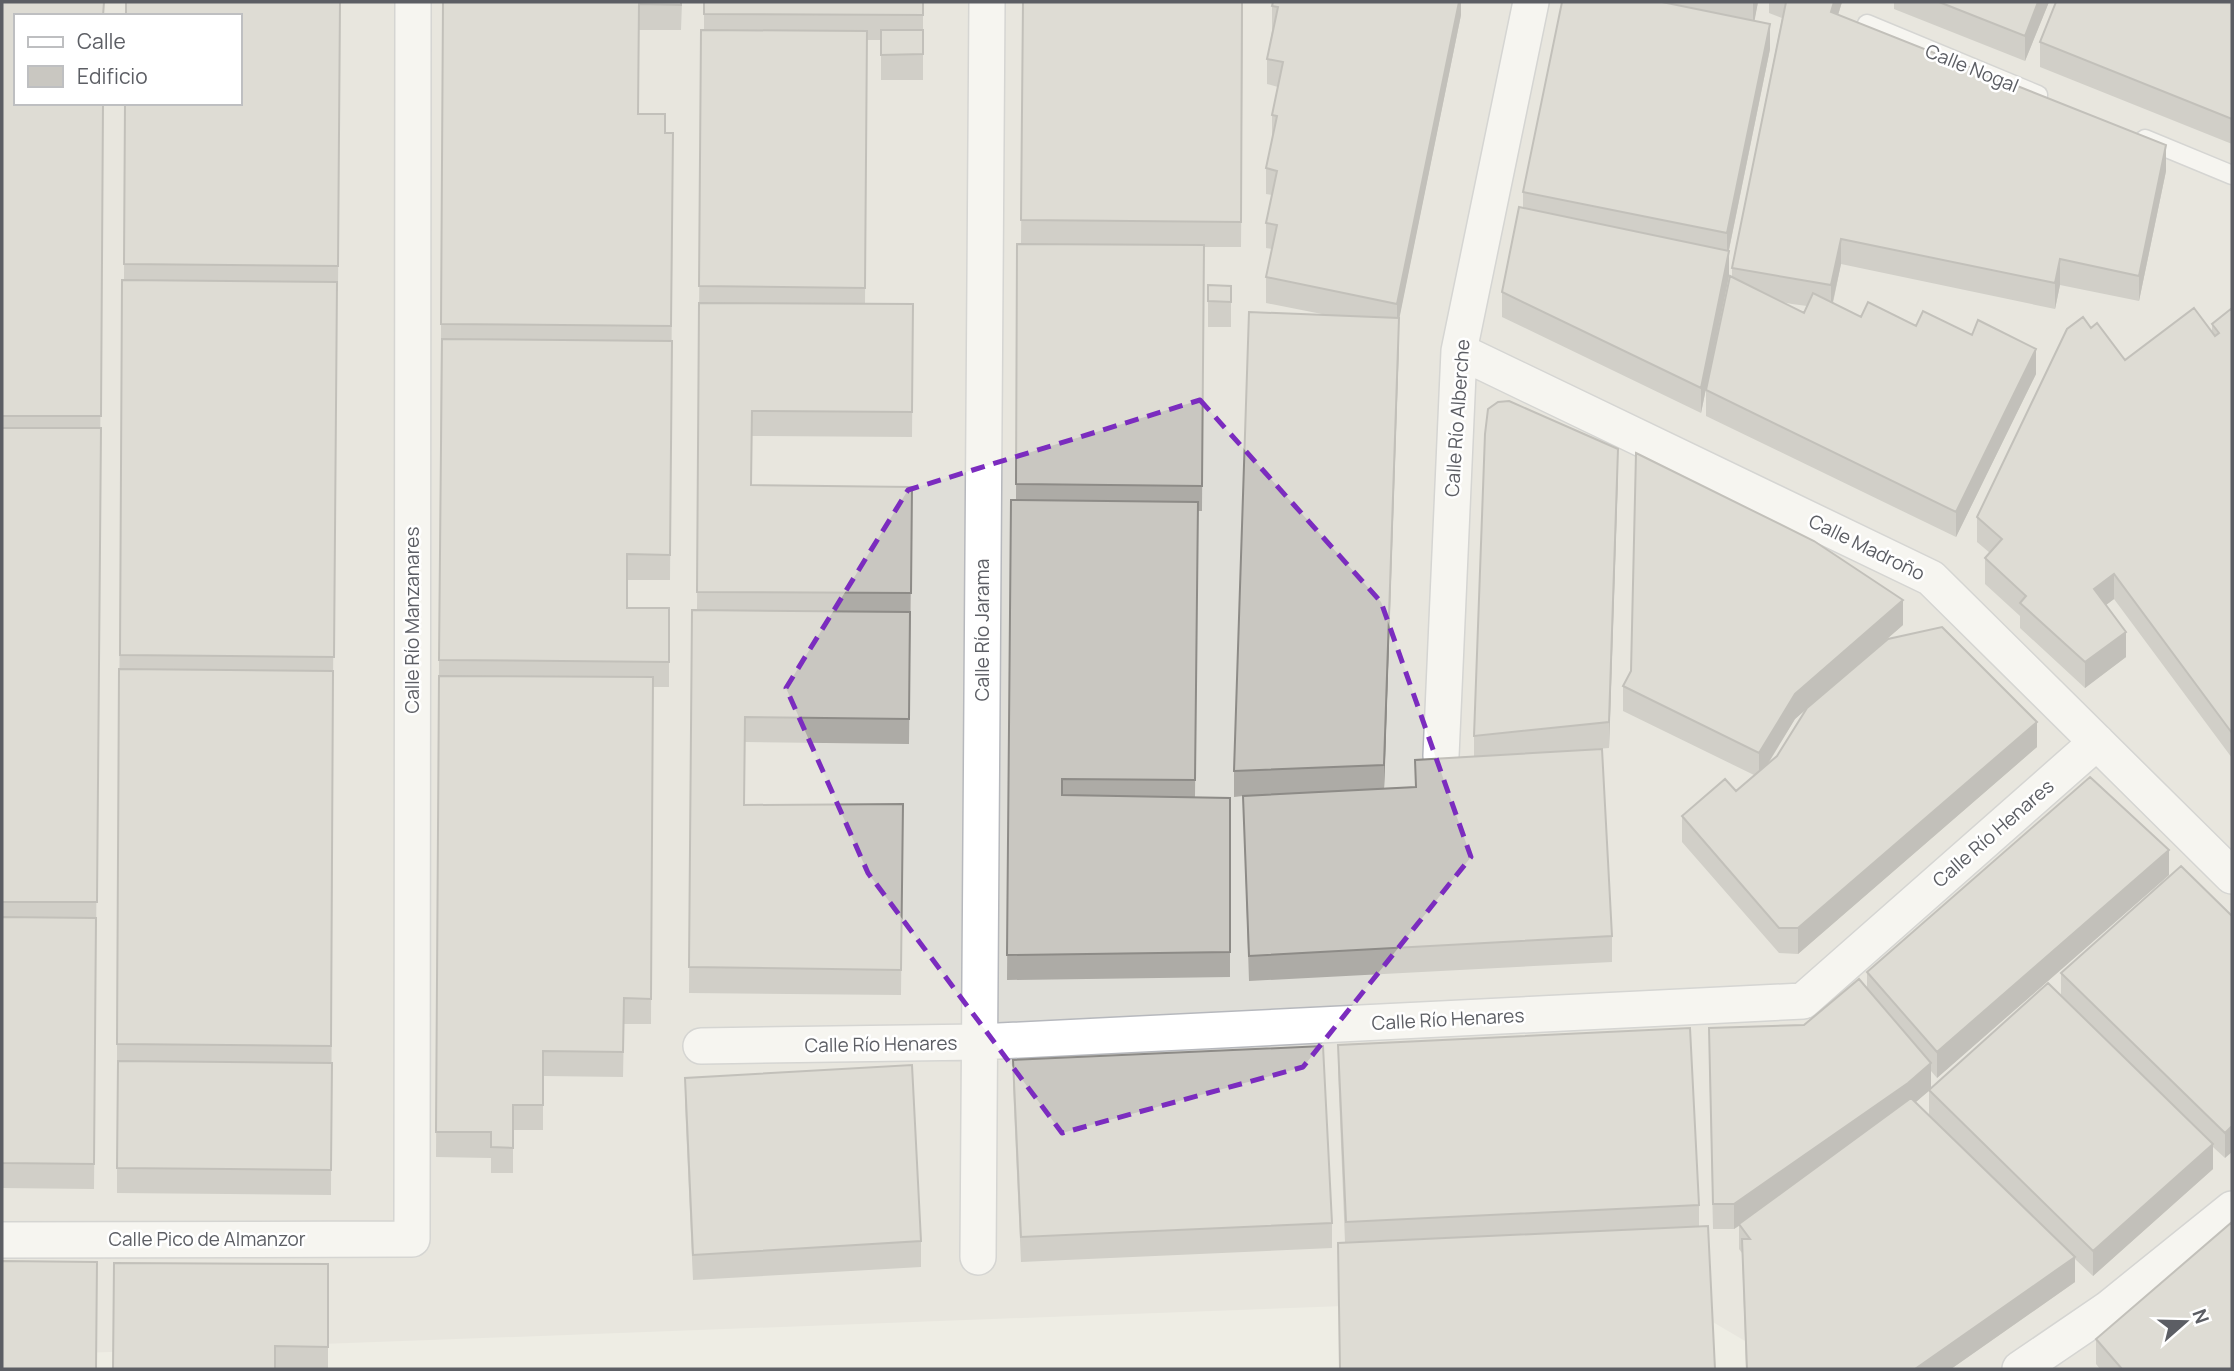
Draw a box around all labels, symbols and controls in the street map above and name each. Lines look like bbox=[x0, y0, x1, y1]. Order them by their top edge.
legend bbox=[14, 14, 242, 105]
text: Calle bbox=[77, 27, 126, 55]
street label: Calle Nogal bbox=[1922, 38, 2022, 98]
text: Edificio bbox=[77, 62, 148, 90]
street label: Calle Río Alberche bbox=[1439, 338, 1475, 498]
street label: Calle Madroño bbox=[1805, 508, 1929, 586]
street label: Calle Río Manzanares bbox=[399, 527, 425, 713]
street label: Calle Río Jarama bbox=[969, 559, 995, 701]
street label: Calle Río Henares bbox=[1927, 773, 2059, 893]
street label: Calle Río Henares bbox=[1371, 1002, 1525, 1036]
street label: Calle Río Henares bbox=[804, 1030, 958, 1058]
street label: Calle Pico de Almanzor bbox=[108, 1226, 306, 1252]
north arrow bbox=[2150, 1287, 2220, 1357]
text: N bbox=[2186, 1305, 2216, 1327]

